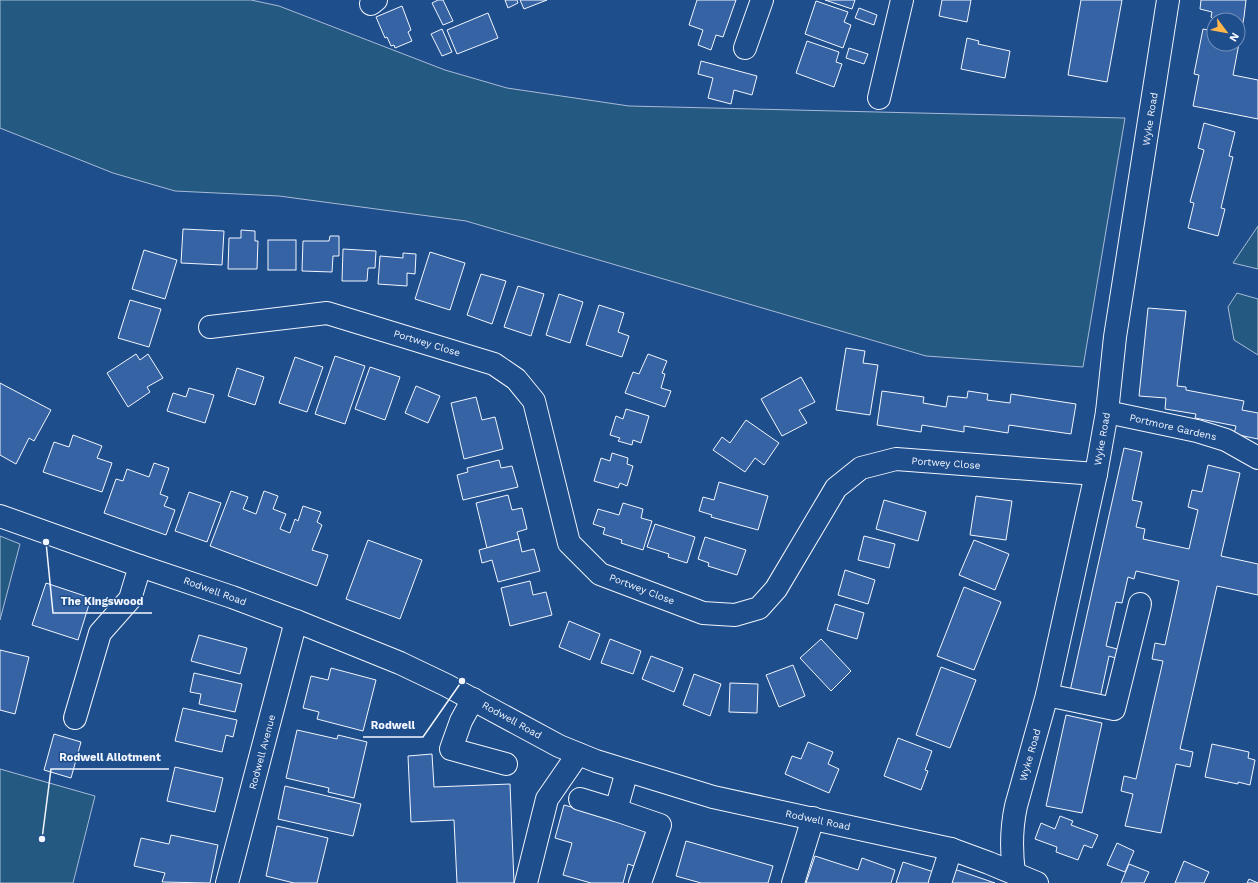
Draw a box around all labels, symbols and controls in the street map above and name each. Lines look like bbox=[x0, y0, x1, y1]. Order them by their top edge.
north arrow bbox=[1206, 12, 1246, 52]
text: N bbox=[1226, 30, 1242, 44]
street label: Wyke Road bbox=[1140, 92, 1160, 146]
street label: Portwey Close bbox=[392, 328, 462, 358]
street label: Wyke Road bbox=[1092, 412, 1112, 466]
street label: Portmore Gardens bbox=[1128, 412, 1218, 442]
street label: Portwey Close bbox=[911, 455, 981, 471]
street label: Portwey Close bbox=[608, 572, 676, 607]
street label: Rodwell Road bbox=[182, 574, 248, 608]
callout: The Kingswood bbox=[53, 590, 152, 613]
text: The Kingswood bbox=[61, 595, 144, 608]
street label: Rodwell Road bbox=[480, 699, 544, 741]
street label: Rodwell Avenue bbox=[247, 713, 277, 791]
callout: Rodwell bbox=[363, 714, 423, 737]
text: Rodwell bbox=[371, 719, 416, 732]
street label: Wyke Road bbox=[1017, 728, 1043, 782]
callout: Rodwell Allotment bbox=[51, 746, 169, 769]
text: Rodwell Allotment bbox=[59, 751, 161, 764]
street label: Rodwell Road bbox=[784, 808, 852, 832]

